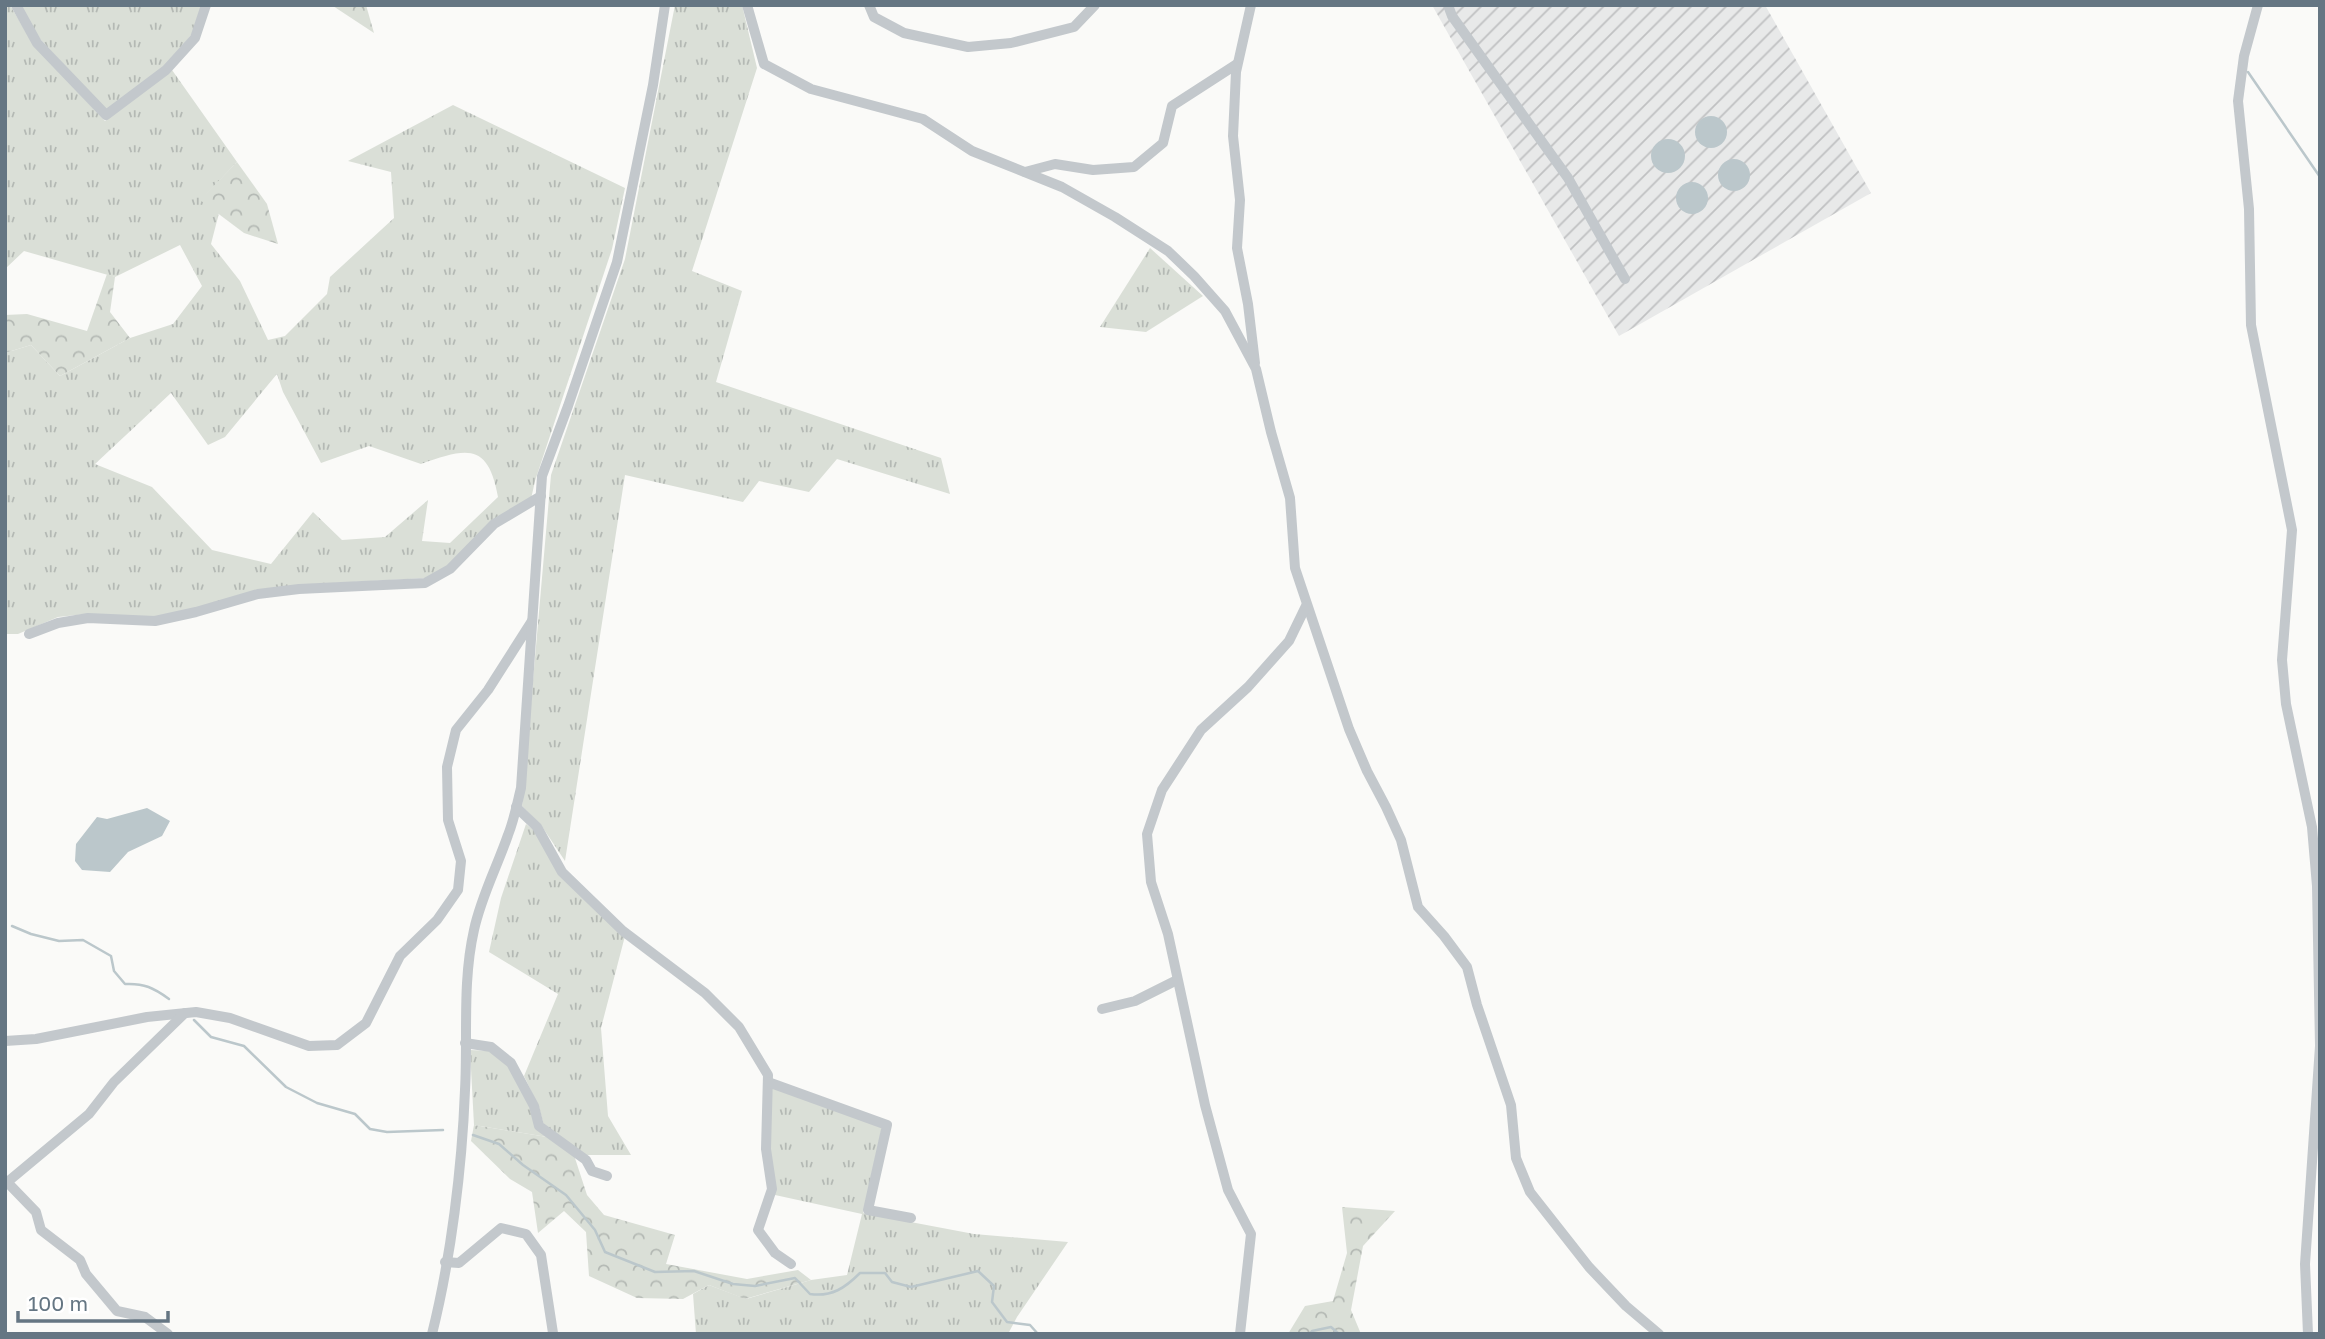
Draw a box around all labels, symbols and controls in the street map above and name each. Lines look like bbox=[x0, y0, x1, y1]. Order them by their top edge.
scale bar bbox=[18, 1280, 168, 1324]
text: 100 m bbox=[28, 1290, 88, 1316]

